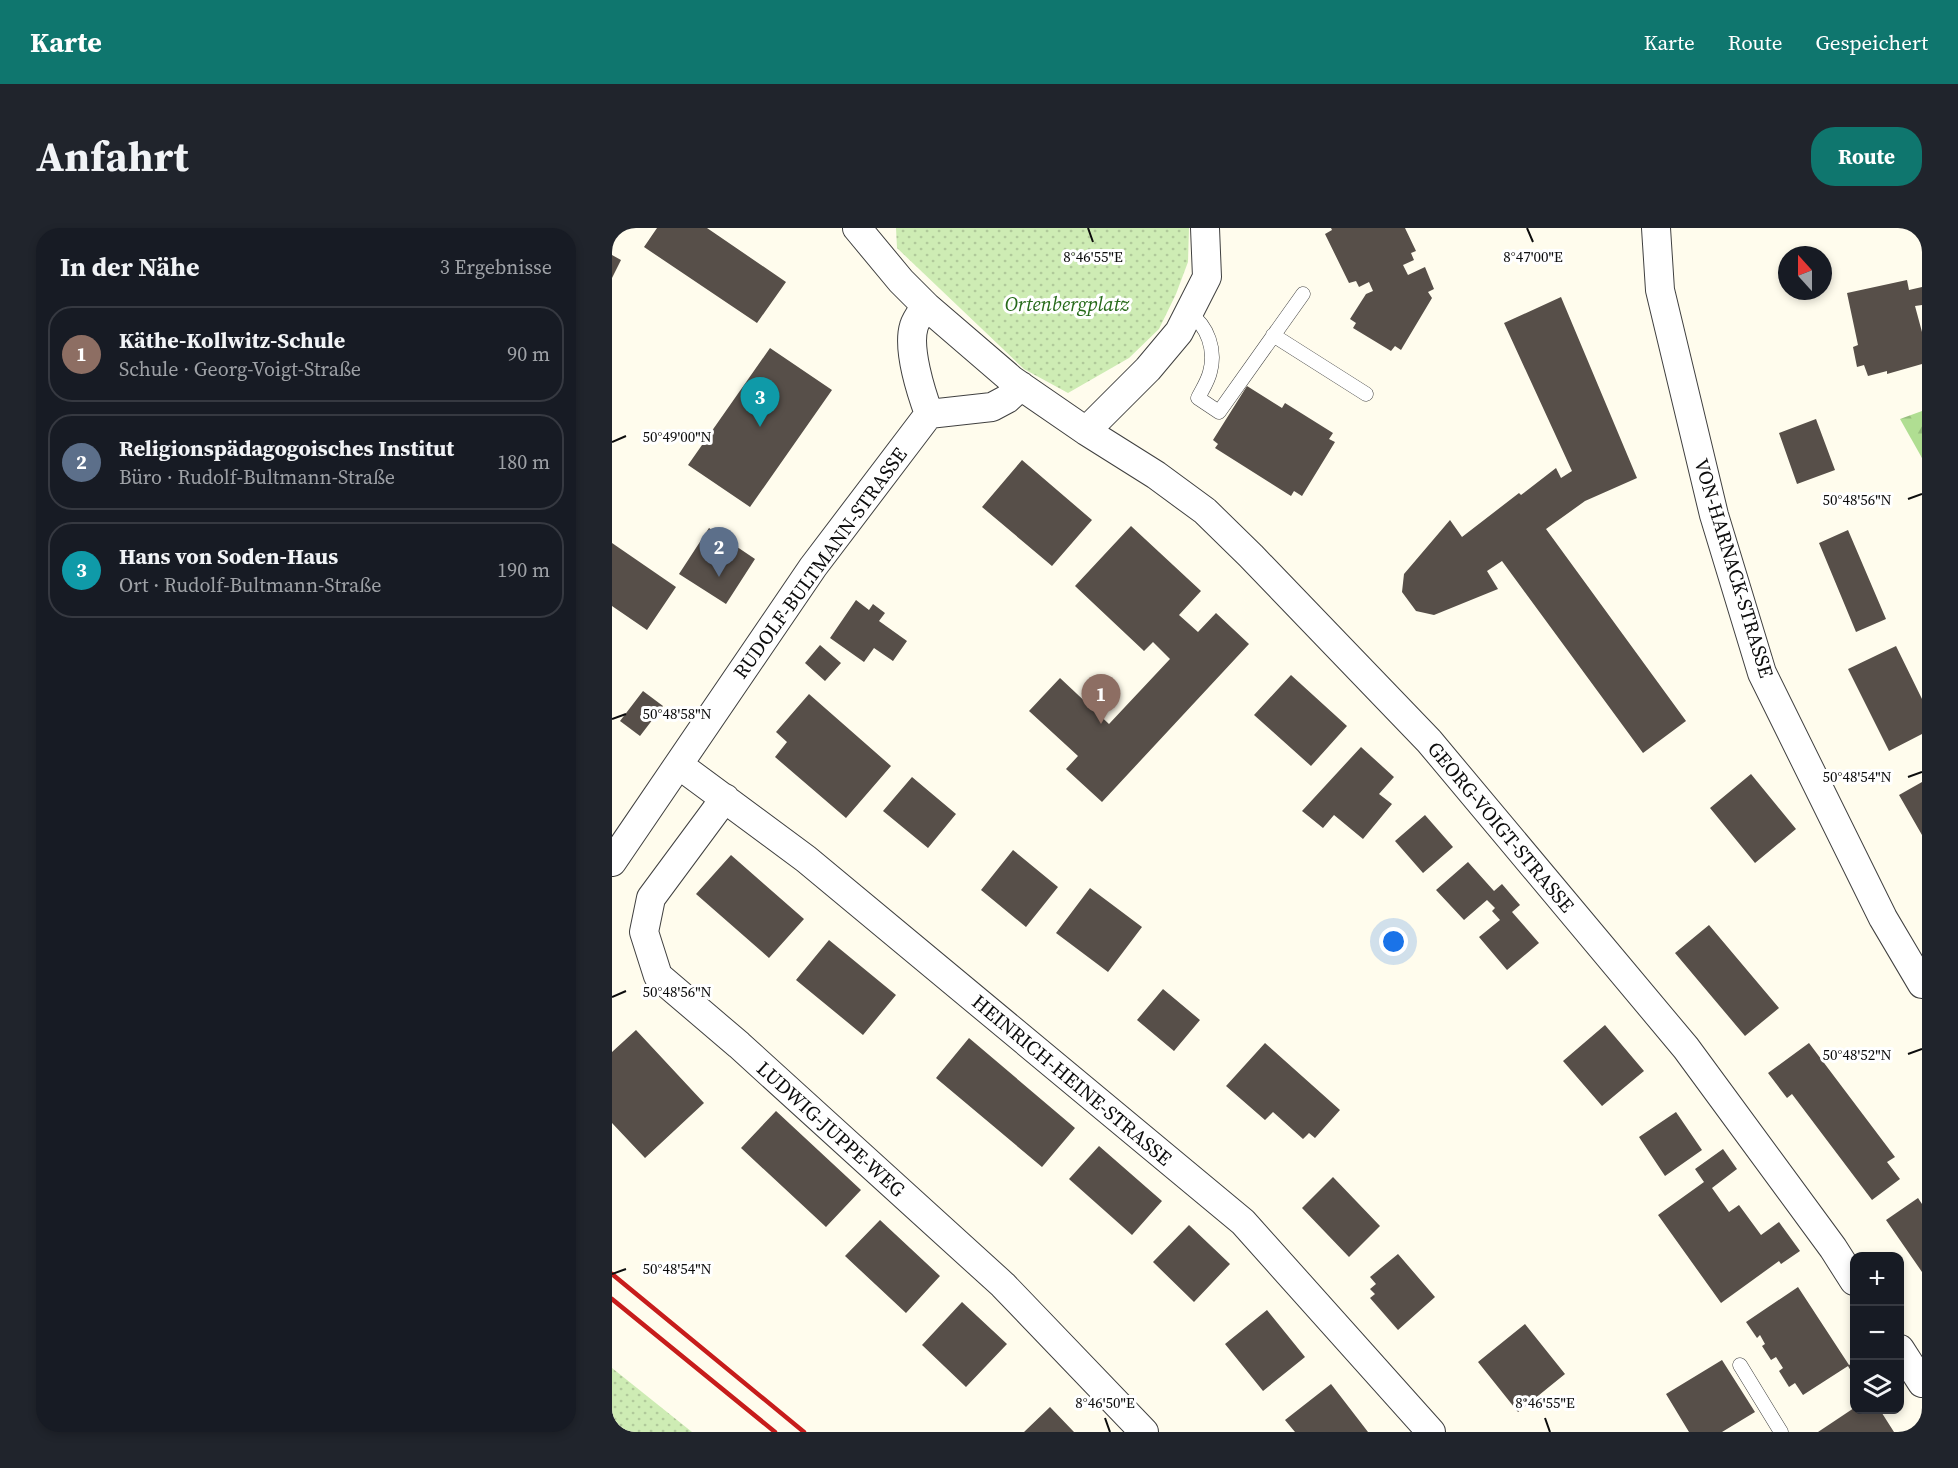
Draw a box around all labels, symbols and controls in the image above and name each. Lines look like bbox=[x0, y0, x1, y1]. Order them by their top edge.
text: Karte bbox=[30, 23, 102, 61]
text: Karte bbox=[1644, 28, 1695, 57]
text: Route bbox=[1728, 28, 1782, 57]
text: Gespeichert bbox=[1815, 28, 1928, 57]
text: Anfahrt bbox=[36, 127, 188, 185]
button: Route bbox=[1811, 127, 1922, 186]
text: 8°46'55"E bbox=[1063, 246, 1123, 267]
text: 8°47'00"E bbox=[1503, 246, 1563, 267]
north arrow bbox=[1778, 246, 1832, 300]
text: In der Nähe bbox=[60, 249, 200, 285]
text: 3 Ergebnisse bbox=[440, 253, 552, 281]
park label: Ortenbergplatz bbox=[1005, 290, 1130, 318]
text: Käthe-Kollwitz-Schule bbox=[119, 325, 345, 355]
text: 1 bbox=[76, 340, 87, 368]
text: 90 m bbox=[507, 340, 550, 368]
text: Schule · Georg-Voigt-Straße bbox=[119, 355, 361, 383]
pin: 3 bbox=[740, 378, 780, 427]
text: 50°49'00"N bbox=[642, 426, 712, 447]
text: Religionspädagogoisches Institut bbox=[119, 433, 454, 463]
street label: RUDOLF-BULTMANN-STRASSE bbox=[726, 442, 914, 684]
text: 2 bbox=[76, 448, 87, 476]
text: 180 m bbox=[497, 448, 550, 476]
street label: VON-HARNACK-STRASSE bbox=[1687, 455, 1781, 681]
text: Büro · Rudolf-Bultmann-Straße bbox=[119, 463, 395, 491]
text: 50°48'56"N bbox=[1822, 489, 1892, 510]
pin: 2 bbox=[700, 528, 738, 577]
text: Hans von Soden-Haus bbox=[119, 541, 338, 571]
text: 3 bbox=[76, 556, 87, 584]
text: 190 m bbox=[497, 556, 550, 584]
text: Ort · Rudolf-Bultmann-Straße bbox=[119, 571, 381, 599]
pin: 1 bbox=[1082, 674, 1120, 724]
text: 50°48'58"N bbox=[642, 703, 712, 724]
street label: GEORG-VOIGT-STRASSE bbox=[1421, 736, 1581, 918]
text: 50°48'54"N bbox=[1822, 766, 1892, 787]
your location bbox=[1379, 927, 1408, 956]
text: 50°48'56"N bbox=[642, 981, 712, 1002]
street label: HEINRICH-HEINE-STRASSE bbox=[966, 988, 1178, 1172]
text: 50°48'52"N bbox=[1822, 1044, 1892, 1065]
street label: LUDWIG-JUPPE-WEG bbox=[751, 1055, 912, 1204]
map controls bbox=[1850, 1252, 1904, 1414]
button: + bbox=[1850, 1252, 1904, 1306]
text: 50°48'54"N bbox=[642, 1258, 712, 1279]
button: − bbox=[1850, 1306, 1904, 1360]
button: layers bbox=[1850, 1360, 1904, 1414]
text: 8°46'50"E bbox=[1075, 1392, 1135, 1413]
text: 8°46'55"E bbox=[1515, 1392, 1575, 1413]

